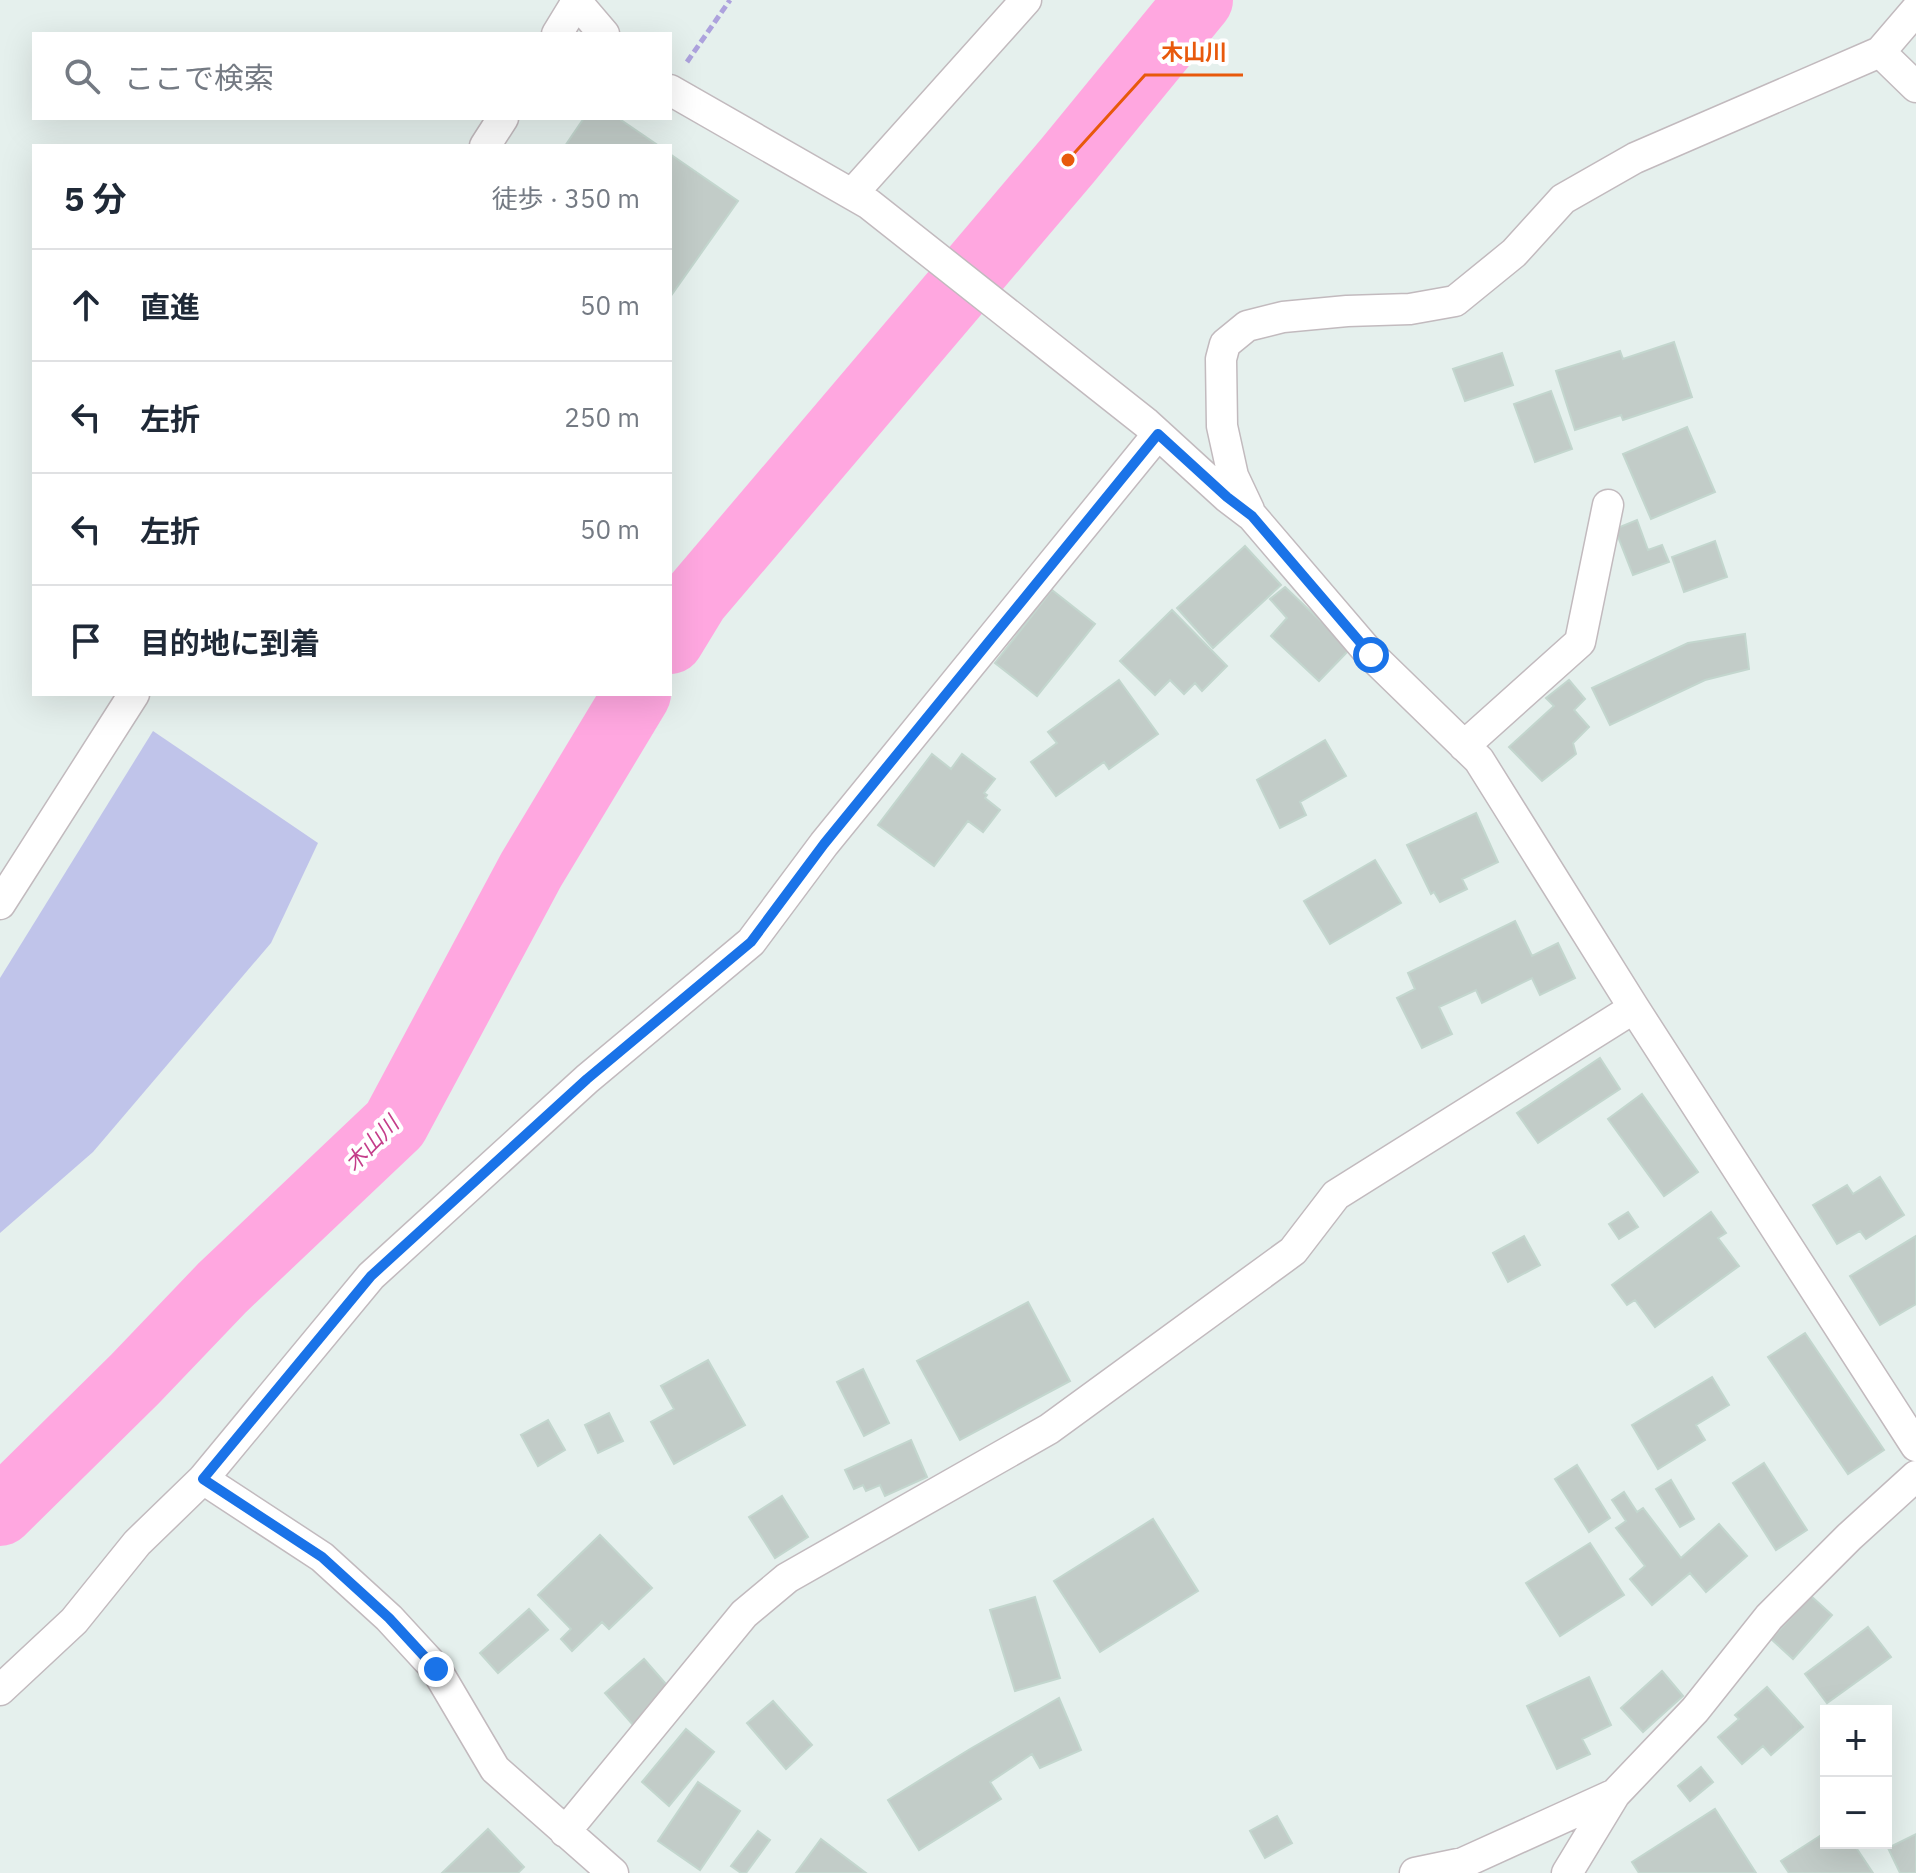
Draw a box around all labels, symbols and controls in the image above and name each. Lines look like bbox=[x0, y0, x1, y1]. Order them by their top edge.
callout: 木山川 bbox=[1145, 29, 1243, 75]
search box bbox=[32, 32, 672, 120]
text: 木山川 bbox=[1161, 37, 1227, 66]
icon: search bbox=[60, 54, 104, 98]
text: ここで検索 bbox=[124, 58, 274, 97]
text: 5 分 bbox=[64, 176, 126, 220]
text: 徒歩 · 350 m bbox=[492, 181, 640, 215]
icon: ahead bbox=[64, 283, 108, 327]
text: 直進 bbox=[140, 287, 200, 326]
text: 50 m bbox=[580, 288, 640, 322]
icon: left bbox=[64, 395, 108, 439]
text: 左折 bbox=[140, 399, 200, 438]
text: 250 m bbox=[564, 400, 640, 434]
icon: left bbox=[64, 507, 108, 551]
text: 左折 bbox=[140, 511, 200, 550]
text: 50 m bbox=[580, 512, 640, 546]
icon: arrive bbox=[64, 619, 108, 663]
text: 目的地に到着 bbox=[140, 623, 320, 662]
route start bbox=[1353, 637, 1389, 673]
water label: 木山川 bbox=[338, 1108, 406, 1177]
route end bbox=[418, 1651, 454, 1687]
map controls bbox=[1820, 1705, 1892, 1849]
button: + bbox=[1820, 1705, 1892, 1777]
button: − bbox=[1820, 1777, 1892, 1849]

